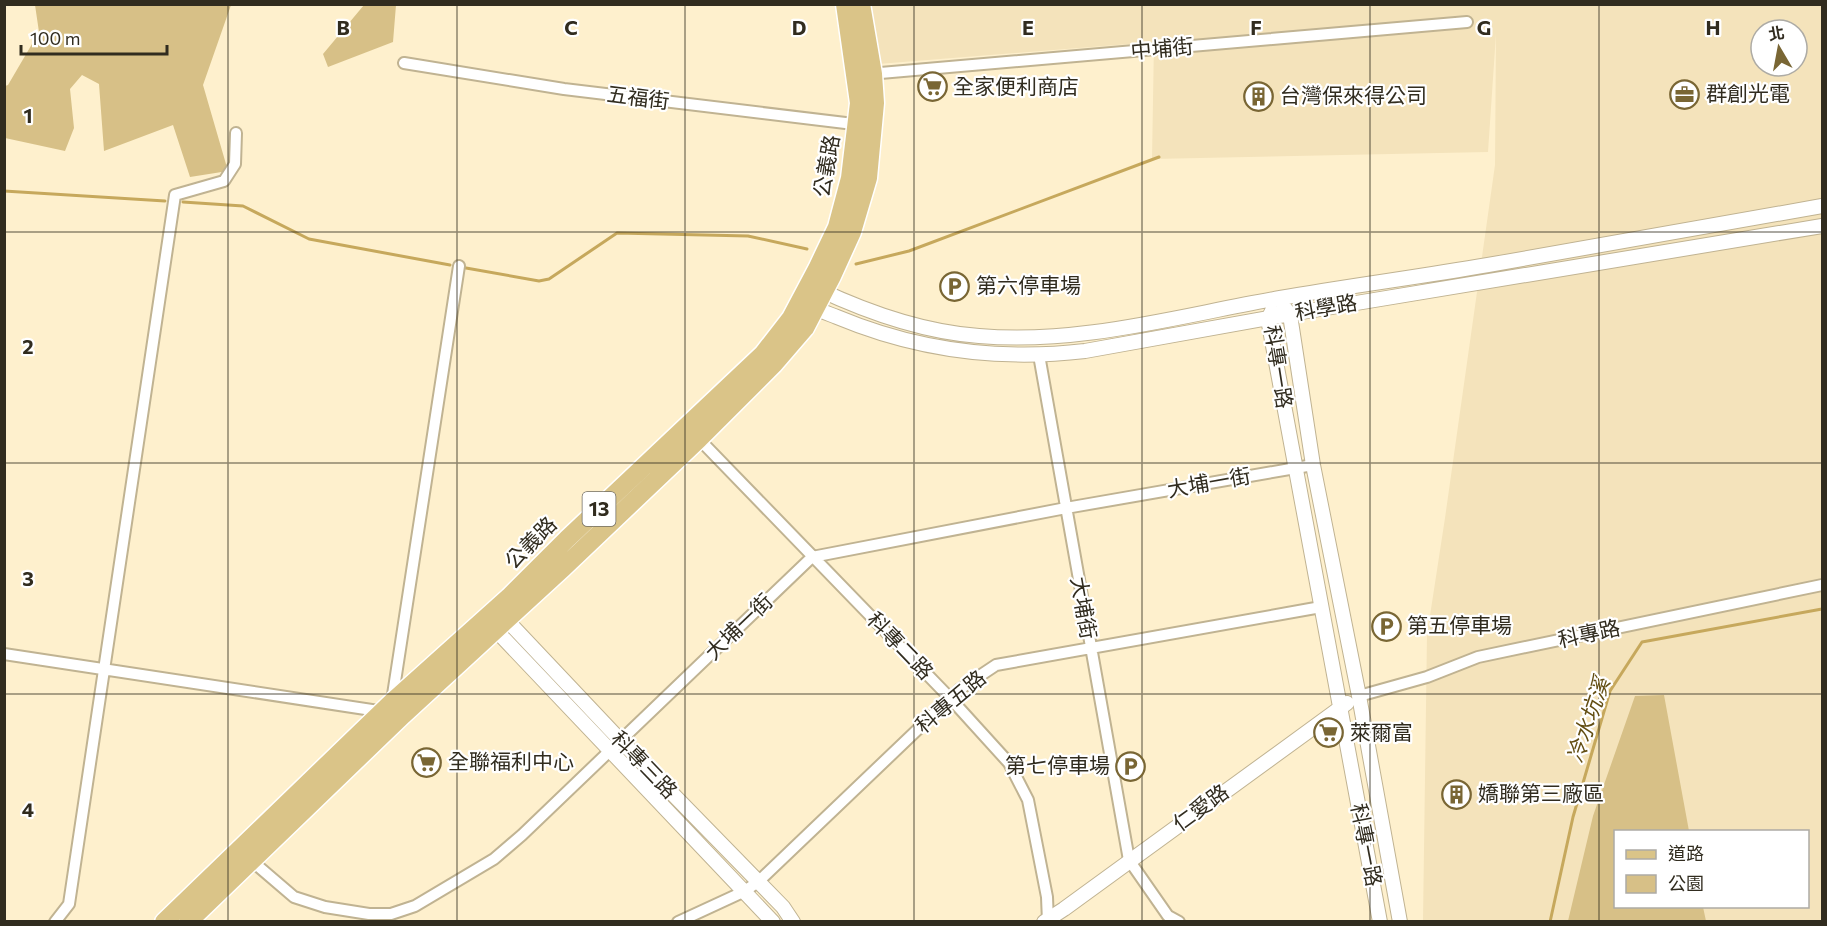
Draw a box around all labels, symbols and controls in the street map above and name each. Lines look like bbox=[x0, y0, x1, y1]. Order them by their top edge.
text: B bbox=[336, 15, 350, 39]
text: C bbox=[564, 15, 578, 39]
text: D bbox=[792, 15, 806, 39]
text: E bbox=[1022, 15, 1034, 39]
text: F bbox=[1250, 15, 1262, 39]
text: G bbox=[1477, 15, 1491, 39]
text: H bbox=[1706, 15, 1721, 39]
scale bar bbox=[21, 18, 166, 56]
north arrow bbox=[1749, 18, 1809, 78]
text: 北 bbox=[1767, 22, 1786, 43]
text: 100 m bbox=[30, 27, 80, 49]
street label: 中埔街 bbox=[1129, 32, 1194, 63]
supermarket icon: 全家便利商店 bbox=[916, 71, 948, 103]
place label: 全家便利商店 bbox=[953, 73, 1079, 98]
office icon: 群創光電 bbox=[1669, 78, 1701, 110]
street label: 五福街 bbox=[605, 80, 671, 113]
building icon: 台灣保來得公司 bbox=[1243, 80, 1275, 112]
place label: 群創光電 bbox=[1706, 80, 1790, 105]
place label: 台灣保來得公司 bbox=[1280, 82, 1427, 107]
text: 1 bbox=[23, 103, 33, 127]
street label: 公義路 bbox=[808, 133, 843, 199]
parking icon: 第六停車場 bbox=[939, 270, 971, 302]
place label: 第六停車場 bbox=[976, 272, 1081, 297]
street label: 科學路 bbox=[1293, 289, 1359, 324]
street label: 科專一路 bbox=[1261, 323, 1298, 410]
text: 2 bbox=[22, 334, 34, 358]
street label: 大埔一街 bbox=[1165, 462, 1252, 501]
road number: 13 bbox=[582, 492, 616, 526]
street label: 公義路 bbox=[499, 511, 561, 573]
text: 3 bbox=[22, 566, 34, 590]
street label: 大埔街 bbox=[1067, 575, 1102, 641]
street label: 大埔一街 bbox=[699, 588, 777, 664]
street label: 科專二路 bbox=[863, 606, 939, 684]
parking icon: 第五停車場 bbox=[1370, 610, 1402, 642]
place label: 第五停車場 bbox=[1407, 612, 1512, 637]
street label: 科專路 bbox=[1555, 614, 1622, 651]
street label: 科專五路 bbox=[910, 664, 990, 737]
water label: 冷水坑溪 bbox=[1560, 671, 1616, 766]
supermarket icon: 萊爾富 bbox=[1313, 717, 1345, 749]
place label: 萊爾富 bbox=[1350, 719, 1413, 744]
street label: 科專三路 bbox=[607, 725, 683, 803]
supermarket icon: 全聯福利中心 bbox=[411, 746, 443, 778]
place label: 全聯福利中心 bbox=[448, 748, 574, 773]
parking icon: 第七停車場 bbox=[1115, 750, 1147, 782]
place label: 第七停車場 bbox=[1005, 752, 1110, 777]
street label: 仁愛路 bbox=[1167, 778, 1233, 835]
building icon: 嬌聯第三廠區 bbox=[1441, 778, 1473, 810]
place label: 嬌聯第三廠區 bbox=[1478, 780, 1604, 805]
text: 4 bbox=[22, 797, 34, 821]
street label: 科專一路 bbox=[1347, 801, 1388, 888]
legend bbox=[1614, 830, 1809, 908]
text: 道路 bbox=[1668, 842, 1704, 864]
text: 公園 bbox=[1668, 872, 1704, 894]

